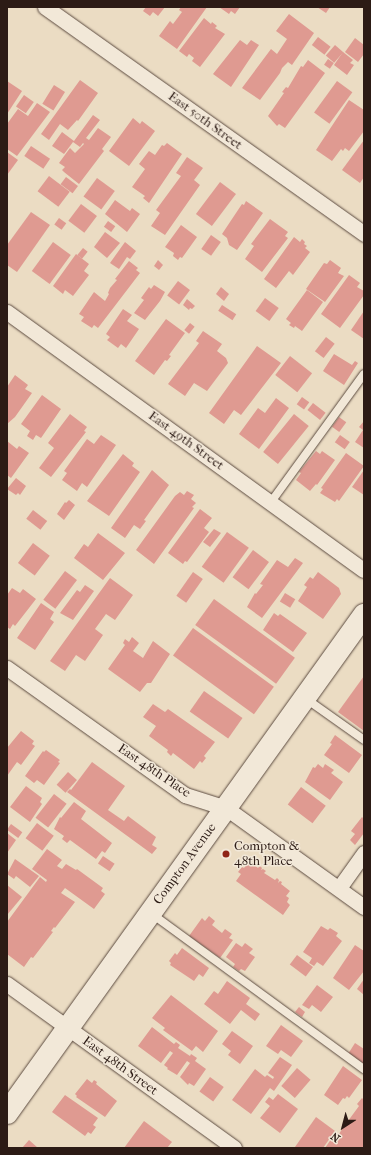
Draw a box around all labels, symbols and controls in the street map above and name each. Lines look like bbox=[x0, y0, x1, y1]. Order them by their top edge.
street label: East 50th Street bbox=[165, 89, 245, 153]
street label: East 49th Street bbox=[145, 408, 227, 474]
street label: East 48th Place bbox=[115, 741, 193, 801]
street label: Compton Avenue bbox=[150, 820, 220, 908]
place label: Compton & 48th Place bbox=[234, 839, 299, 870]
marker: Compton & 48th Place bbox=[221, 849, 231, 859]
street label: East 48th Street bbox=[79, 1033, 161, 1099]
north arrow bbox=[323, 1107, 363, 1147]
text: N bbox=[328, 1129, 343, 1145]

